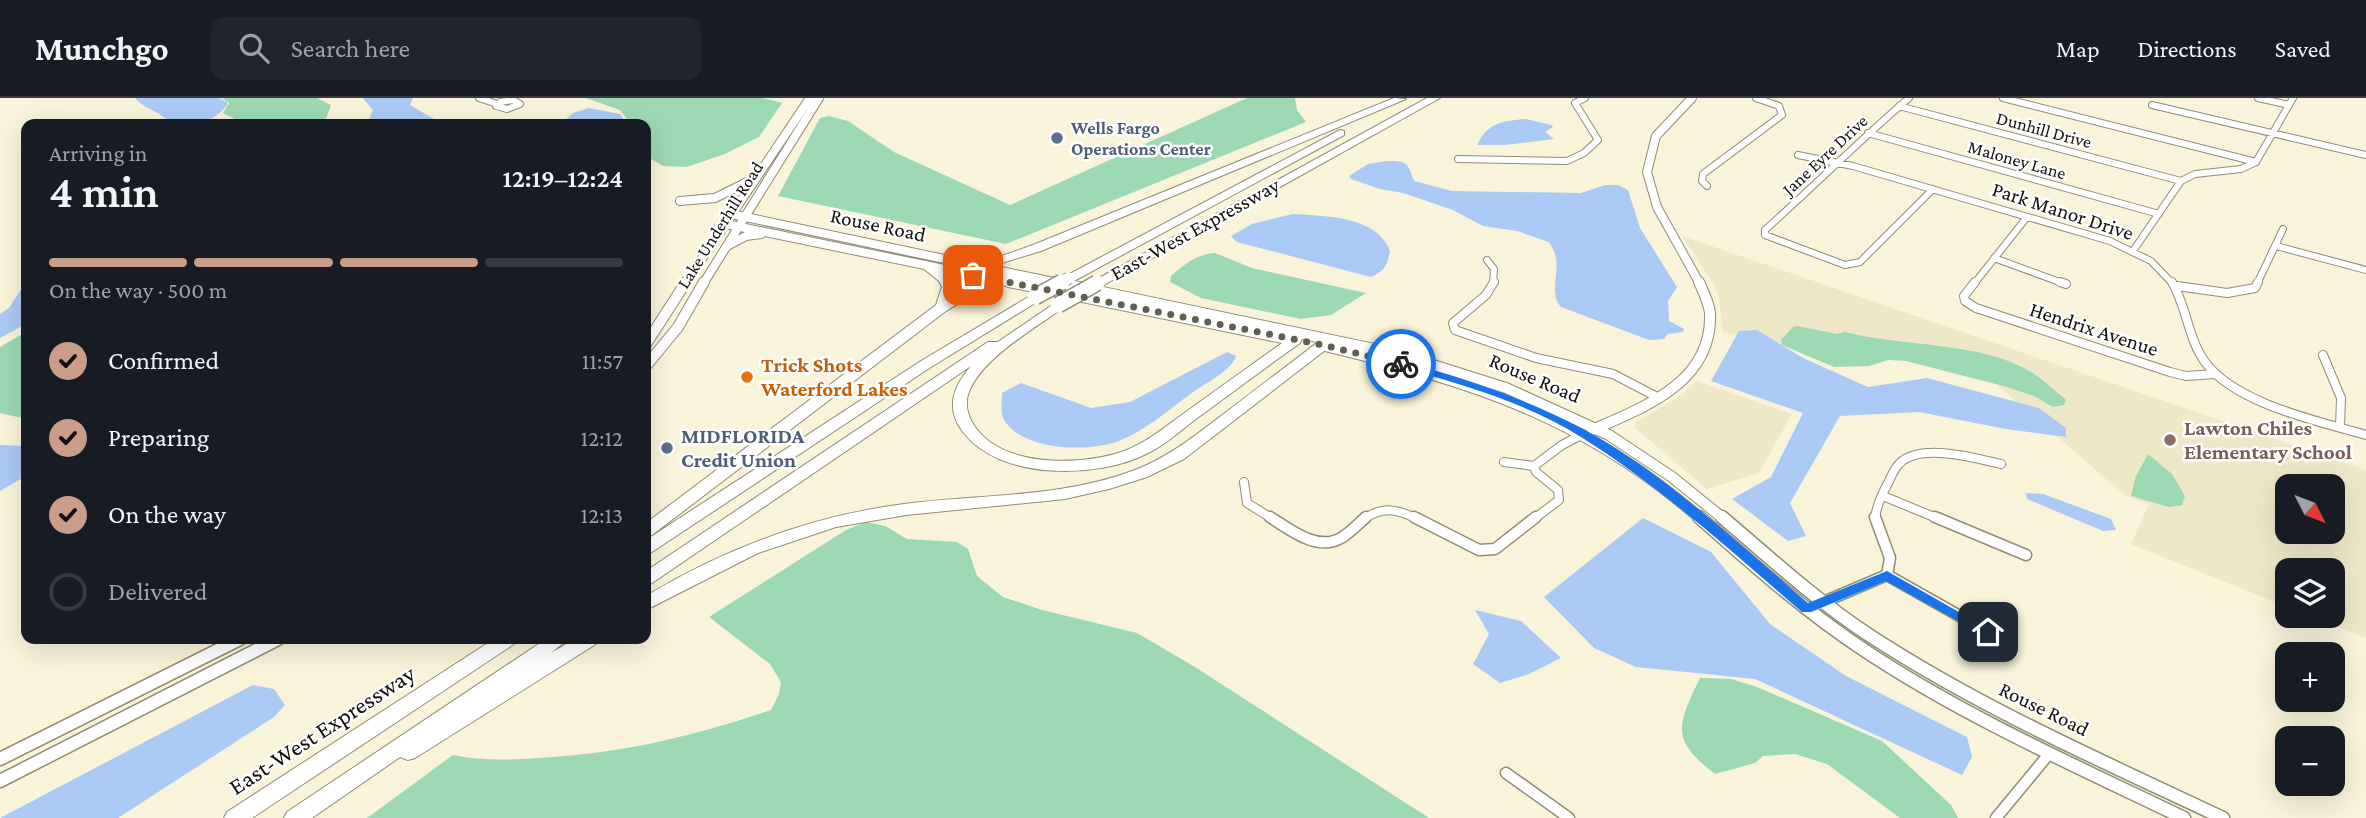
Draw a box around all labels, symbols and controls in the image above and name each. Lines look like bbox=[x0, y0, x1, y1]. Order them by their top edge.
search box bbox=[211, 17, 701, 80]
icon: search bbox=[235, 29, 273, 67]
text: Munchgo bbox=[35, 30, 169, 67]
text: Search here bbox=[291, 34, 410, 63]
text: Map bbox=[2056, 35, 2100, 62]
text: Directions bbox=[2138, 35, 2237, 62]
text: Saved bbox=[2275, 35, 2331, 62]
street label: Dunhill Drive bbox=[1994, 108, 2094, 152]
street label: Jane Eyre Drive bbox=[1777, 111, 1872, 201]
place label: Wells Fargo Operations Center bbox=[1070, 118, 1211, 159]
marker: Wells Fargo Operations Center bbox=[1049, 130, 1065, 146]
street label: Maloney Lane bbox=[1966, 136, 2068, 184]
text: Arriving in bbox=[49, 140, 147, 166]
street label: Lake Underhill Road bbox=[673, 157, 767, 292]
text: 12:19–12:24 bbox=[503, 164, 623, 193]
text: 4 min bbox=[49, 166, 159, 217]
street label: East-West Expressway bbox=[1106, 172, 1284, 285]
street label: Park Manor Drive bbox=[1989, 177, 2137, 245]
street label: Rouse Road bbox=[828, 203, 928, 247]
pin bbox=[943, 245, 1003, 305]
icon: bag bbox=[954, 256, 992, 294]
text: On the way · 500 m bbox=[49, 277, 227, 303]
street label: Hendrix Avenue bbox=[2027, 297, 2161, 361]
courier bbox=[1366, 329, 1436, 399]
icon: check bbox=[49, 342, 87, 380]
icon: bike bbox=[1382, 345, 1420, 383]
text: Confirmed bbox=[108, 346, 219, 375]
text: 11:57 bbox=[582, 348, 623, 374]
street label: Rouse Road bbox=[1486, 348, 1584, 408]
place label: Trick Shots Waterford Lakes bbox=[760, 353, 908, 401]
marker: Trick Shots Waterford Lakes bbox=[739, 369, 755, 385]
place label: Lawton Chiles Elementary School bbox=[2184, 416, 2352, 464]
icon: check bbox=[49, 419, 87, 457]
text: Preparing bbox=[108, 423, 209, 452]
place label: MIDFLORIDA Credit Union bbox=[681, 424, 805, 472]
text: 12:12 bbox=[581, 425, 623, 451]
marker: Lawton Chiles Elementary School bbox=[2162, 432, 2178, 448]
marker: MIDFLORIDA Credit Union bbox=[659, 440, 675, 456]
north arrow bbox=[2275, 474, 2345, 544]
map controls bbox=[2275, 474, 2345, 796]
icon: check bbox=[49, 496, 87, 534]
text: On the way bbox=[108, 500, 226, 529]
text: 12:13 bbox=[581, 502, 623, 528]
button: layers bbox=[2275, 558, 2345, 628]
text: Delivered bbox=[108, 577, 207, 606]
pin bbox=[1958, 602, 2018, 662]
icon: home bbox=[1969, 613, 2007, 651]
button: + bbox=[2275, 642, 2345, 712]
street label: East-West Expressway bbox=[224, 659, 421, 800]
street label: Rouse Road bbox=[1995, 677, 2093, 741]
button: − bbox=[2275, 726, 2345, 796]

